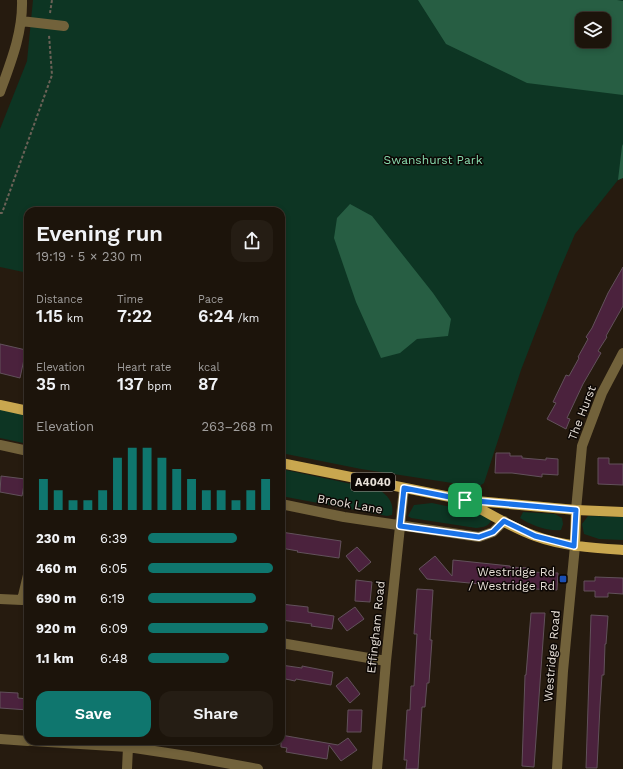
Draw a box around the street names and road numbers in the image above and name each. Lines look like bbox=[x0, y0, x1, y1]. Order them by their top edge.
street label: The Hurst bbox=[565, 384, 599, 442]
road number: A4040 bbox=[351, 473, 395, 491]
street label: Brook Lane bbox=[316, 491, 384, 517]
street label: Effingham Road bbox=[364, 580, 388, 674]
street label: Westridge Road bbox=[541, 610, 563, 702]

